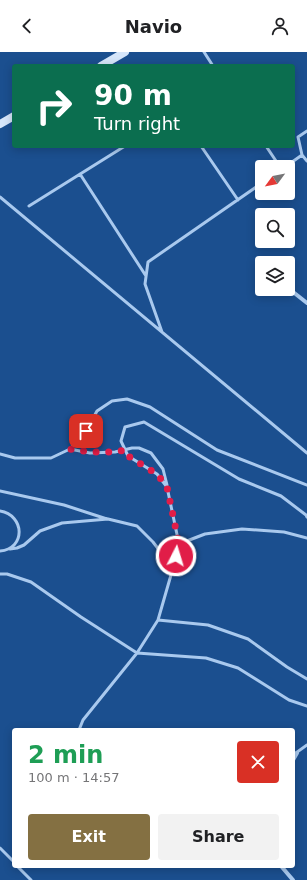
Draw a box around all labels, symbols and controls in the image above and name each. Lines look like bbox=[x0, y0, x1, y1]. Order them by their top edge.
icon: back bbox=[16, 15, 38, 37]
icon: person bbox=[269, 15, 291, 37]
text: Navio bbox=[125, 16, 182, 37]
text: 90 m bbox=[94, 79, 172, 112]
icon: right bbox=[28, 80, 80, 132]
text: Turn right bbox=[94, 113, 180, 134]
north arrow bbox=[255, 160, 295, 200]
map controls bbox=[255, 160, 295, 296]
button: search bbox=[255, 208, 295, 248]
button: layers bbox=[255, 256, 295, 296]
pin bbox=[69, 414, 103, 448]
icon: arrive bbox=[75, 420, 97, 442]
position arrow bbox=[155, 535, 197, 577]
text: 2 min bbox=[28, 741, 103, 769]
button: close bbox=[237, 741, 279, 783]
text: 100 m · 14:57 bbox=[28, 770, 119, 785]
button: Exit bbox=[28, 814, 150, 860]
button: Share bbox=[158, 814, 279, 860]

